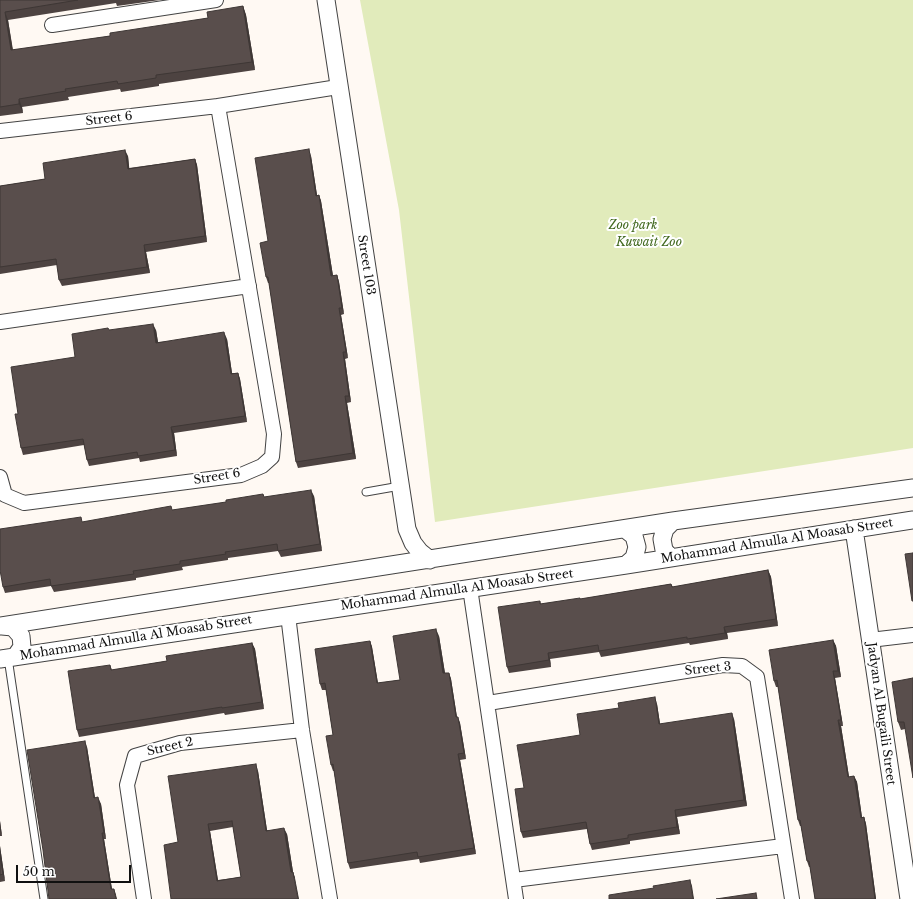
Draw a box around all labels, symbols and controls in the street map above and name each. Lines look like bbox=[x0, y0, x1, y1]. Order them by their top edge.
street label: Street 6 bbox=[85, 109, 133, 129]
park label: Zoo park bbox=[608, 219, 658, 233]
street label: Street 103 bbox=[354, 234, 378, 296]
park label: Kuwait Zoo bbox=[616, 236, 682, 250]
street label: Street 6 bbox=[193, 466, 241, 488]
street label: Mohammad Almulla Al Moasab Street bbox=[660, 516, 894, 566]
street label: Mohammad Almulla Al Moasab Street bbox=[340, 567, 574, 613]
street label: Mohammad Almulla Al Moasab Street bbox=[19, 613, 253, 663]
street label: Jadyan Al Bugaili Street bbox=[864, 642, 898, 786]
street label: Street 3 bbox=[684, 659, 732, 679]
street label: Street 2 bbox=[146, 735, 194, 759]
scale bar bbox=[18, 857, 133, 883]
text: 50 m bbox=[23, 864, 55, 879]

